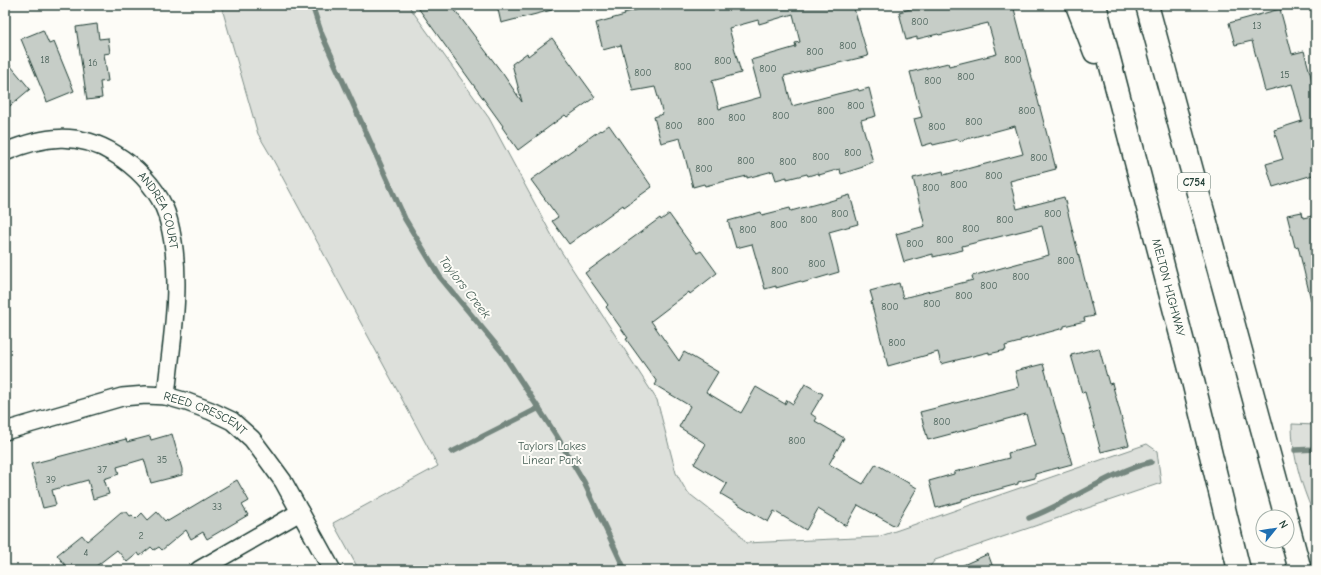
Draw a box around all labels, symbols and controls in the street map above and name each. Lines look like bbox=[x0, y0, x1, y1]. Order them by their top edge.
house number: 800 bbox=[911, 16, 929, 28]
house number: 13 bbox=[1252, 20, 1262, 32]
house number: 800 bbox=[839, 40, 857, 52]
house number: 800 bbox=[806, 46, 824, 58]
house number: 18 bbox=[40, 54, 50, 66]
house number: 800 bbox=[1004, 54, 1022, 66]
house number: 800 bbox=[714, 55, 732, 67]
house number: 16 bbox=[88, 57, 98, 69]
house number: 800 bbox=[674, 61, 692, 73]
house number: 800 bbox=[759, 63, 777, 75]
house number: 800 bbox=[634, 67, 652, 79]
house number: 15 bbox=[1280, 69, 1290, 81]
house number: 800 bbox=[957, 71, 975, 83]
house number: 800 bbox=[924, 75, 942, 87]
house number: 800 bbox=[847, 100, 865, 112]
house number: 800 bbox=[817, 105, 835, 117]
house number: 800 bbox=[1018, 105, 1036, 117]
house number: 800 bbox=[772, 110, 790, 122]
house number: 800 bbox=[728, 112, 746, 124]
house number: 800 bbox=[697, 116, 715, 128]
house number: 800 bbox=[965, 116, 983, 128]
house number: 800 bbox=[665, 120, 683, 132]
house number: 800 bbox=[928, 121, 946, 133]
house number: 800 bbox=[844, 147, 862, 159]
house number: 800 bbox=[812, 151, 830, 163]
house number: 800 bbox=[1030, 152, 1048, 164]
house number: 800 bbox=[737, 155, 755, 167]
house number: 800 bbox=[779, 156, 797, 168]
house number: 800 bbox=[695, 163, 713, 175]
street label: ANDREA COURT bbox=[135, 169, 181, 251]
house number: 800 bbox=[985, 170, 1003, 182]
road number: C754 bbox=[1178, 173, 1210, 191]
house number: 800 bbox=[950, 179, 968, 191]
house number: 800 bbox=[922, 182, 940, 194]
house number: 800 bbox=[831, 208, 849, 220]
house number: 800 bbox=[1044, 208, 1062, 220]
house number: 800 bbox=[800, 214, 818, 226]
house number: 800 bbox=[996, 214, 1014, 226]
house number: 800 bbox=[770, 219, 788, 231]
house number: 800 bbox=[962, 223, 980, 235]
house number: 800 bbox=[739, 224, 757, 236]
house number: 800 bbox=[936, 234, 954, 246]
street label: MELTON HIGHWAY bbox=[1149, 237, 1188, 339]
house number: 800 bbox=[906, 238, 924, 250]
water label: Taylors Creek bbox=[436, 253, 494, 322]
house number: 800 bbox=[1057, 255, 1075, 267]
house number: 800 bbox=[808, 258, 826, 270]
house number: 800 bbox=[771, 265, 789, 277]
house number: 800 bbox=[1012, 271, 1030, 283]
house number: 800 bbox=[980, 280, 998, 292]
house number: 800 bbox=[955, 290, 973, 302]
house number: 800 bbox=[923, 298, 941, 310]
house number: 800 bbox=[881, 301, 899, 313]
house number: 800 bbox=[888, 337, 906, 349]
street label: REED CRESCENT bbox=[162, 389, 250, 438]
house number: 800 bbox=[933, 416, 951, 428]
house number: 800 bbox=[788, 435, 806, 447]
park label: Taylors Lakes Linear Park bbox=[518, 439, 586, 467]
house number: 35 bbox=[157, 454, 167, 466]
house number: 37 bbox=[97, 464, 107, 476]
house number: 39 bbox=[46, 474, 56, 486]
house number: 33 bbox=[212, 501, 222, 513]
north arrow bbox=[1255, 509, 1295, 549]
text: N bbox=[1276, 518, 1291, 531]
house number: 2 bbox=[138, 530, 144, 542]
house number: 4 bbox=[84, 547, 89, 559]

